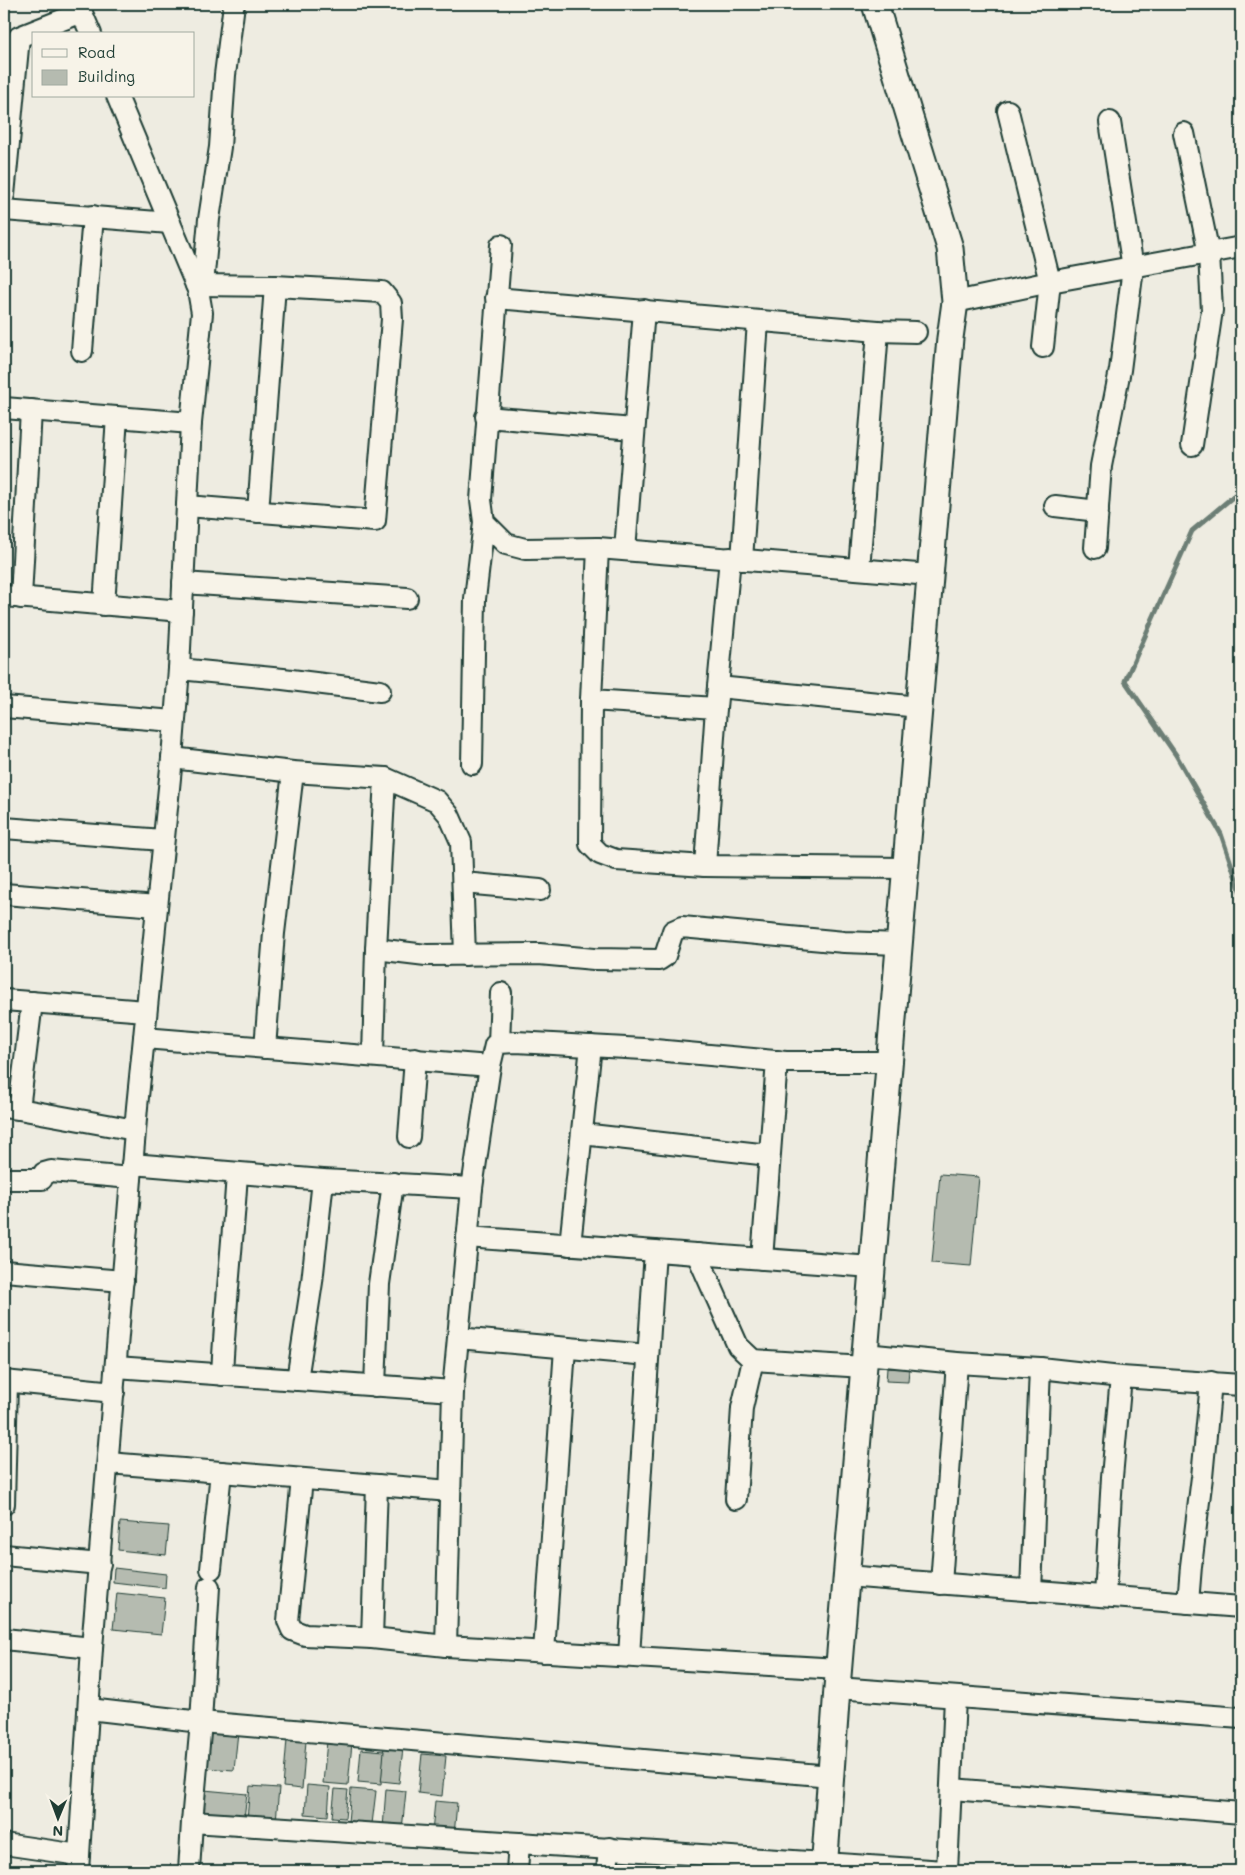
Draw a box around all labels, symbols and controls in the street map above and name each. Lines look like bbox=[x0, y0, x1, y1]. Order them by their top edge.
legend bbox=[32, 32, 195, 98]
text: Road bbox=[78, 42, 115, 62]
text: Building bbox=[78, 66, 135, 86]
north arrow bbox=[32, 1792, 82, 1842]
text: N bbox=[52, 1822, 63, 1841]

